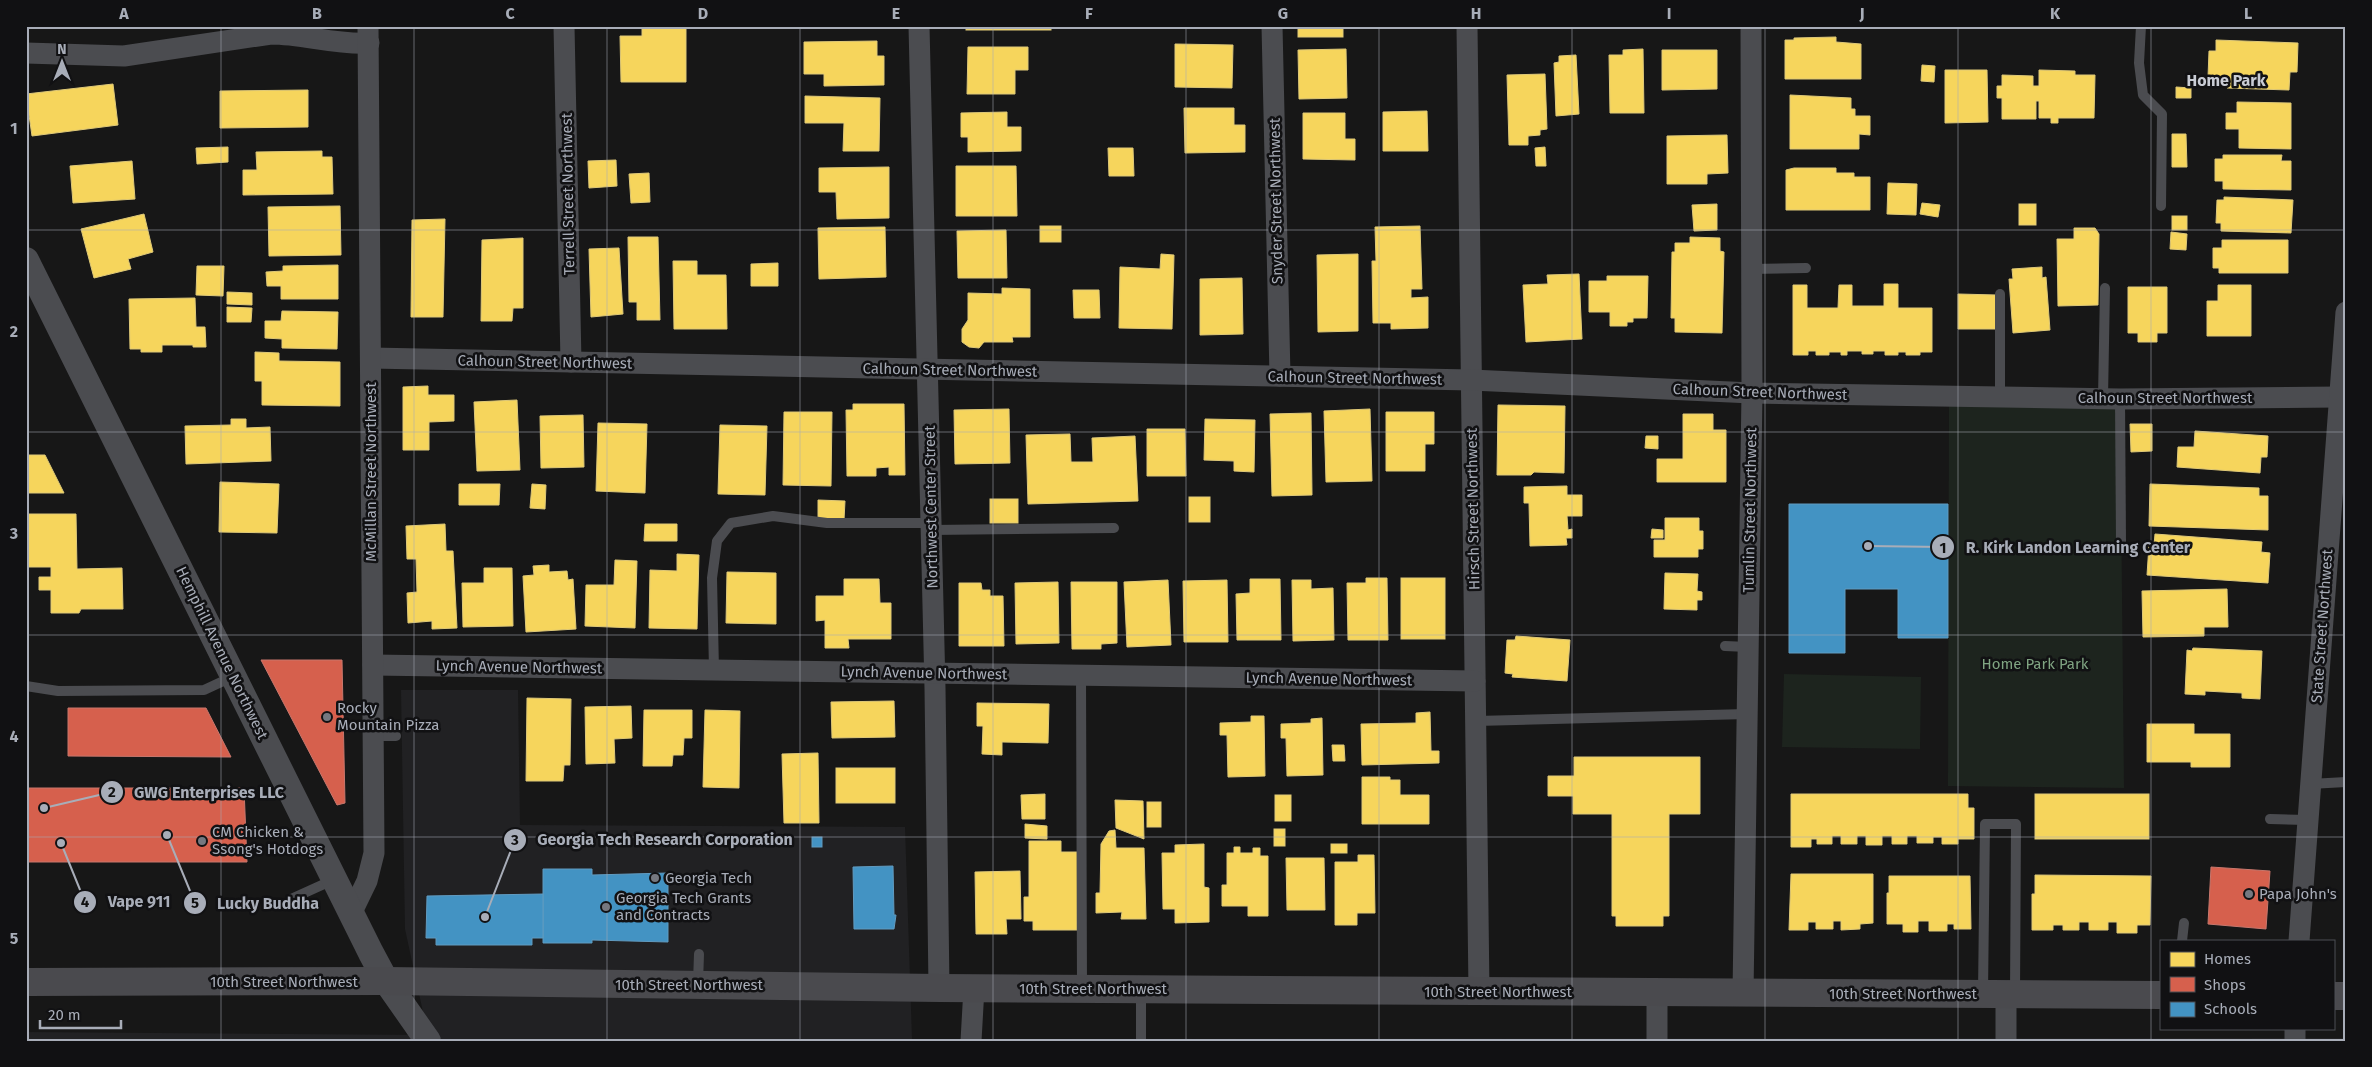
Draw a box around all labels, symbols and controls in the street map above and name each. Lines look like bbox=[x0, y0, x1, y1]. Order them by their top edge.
text: A bbox=[118, 4, 129, 23]
text: B bbox=[312, 4, 322, 23]
text: C bbox=[505, 4, 515, 23]
text: D bbox=[698, 4, 708, 23]
text: E bbox=[892, 4, 900, 23]
text: F bbox=[1085, 4, 1093, 23]
text: G bbox=[1278, 4, 1288, 23]
text: H bbox=[1471, 4, 1481, 23]
text: I bbox=[1667, 4, 1671, 23]
text: J bbox=[1858, 4, 1865, 23]
text: K bbox=[2050, 4, 2061, 23]
text: L bbox=[2244, 4, 2252, 23]
north arrow bbox=[38, 38, 88, 88]
text: N bbox=[57, 41, 67, 58]
district label: Home Park bbox=[2187, 71, 2266, 90]
street label: Terrell Street Northwest bbox=[558, 112, 578, 275]
street label: Snyder Street Northwest bbox=[1266, 117, 1286, 284]
text: 1 bbox=[10, 119, 18, 138]
text: 2 bbox=[10, 322, 18, 341]
street label: Calhoun Street Northwest bbox=[457, 351, 633, 373]
street label: Calhoun Street Northwest bbox=[862, 359, 1038, 381]
street label: Calhoun Street Northwest bbox=[1267, 367, 1443, 389]
street label: Calhoun Street Northwest bbox=[1672, 380, 1848, 404]
street label: McMillan Street Northwest bbox=[362, 382, 380, 562]
street label: Calhoun Street Northwest bbox=[2078, 389, 2253, 407]
street label: Northwest Center Street bbox=[921, 425, 941, 589]
street label: Hirsch Street Northwest bbox=[1463, 427, 1483, 590]
street label: Tumlin Street Northwest bbox=[1740, 427, 1760, 593]
text: 3 bbox=[9, 524, 18, 543]
callout: R. Kirk Landon Learning Center bbox=[1930, 532, 2200, 563]
text: R. Kirk Landon Learning Center bbox=[1966, 538, 2191, 557]
text: 1 bbox=[1940, 539, 1946, 557]
street label: State Street Northwest bbox=[2308, 548, 2336, 703]
street label: Hemphill Avenue Northwest bbox=[172, 564, 272, 743]
park label: Home Park Park bbox=[1982, 655, 2089, 673]
street label: Lynch Avenue Northwest bbox=[436, 657, 603, 677]
street label: Lynch Avenue Northwest bbox=[841, 663, 1008, 683]
street label: Lynch Avenue Northwest bbox=[1246, 669, 1413, 689]
place label: Rocky Mountain Pizza bbox=[337, 699, 439, 734]
marker: Rocky Mountain Pizza bbox=[321, 711, 333, 723]
text: 4 bbox=[9, 727, 19, 746]
callout: GWG Enterprises LLC bbox=[99, 777, 294, 808]
text: 2 bbox=[108, 783, 116, 801]
text: GWG Enterprises LLC bbox=[134, 783, 285, 802]
place label: CM Chicken & Ssong's Hotdogs bbox=[212, 823, 323, 858]
callout: Georgia Tech Research Corporation bbox=[502, 824, 803, 855]
text: Georgia Tech Research Corporation bbox=[537, 830, 793, 849]
text: 3 bbox=[510, 831, 519, 849]
marker: CM Chicken & Ssong's Hotdogs bbox=[196, 835, 208, 847]
place label: Georgia Tech bbox=[665, 869, 752, 887]
marker: Georgia Tech bbox=[649, 872, 661, 884]
place label: Papa John's bbox=[2259, 885, 2337, 903]
callout: Vape 911 bbox=[73, 886, 181, 917]
callout: Lucky Buddha bbox=[182, 887, 329, 918]
marker: Papa John's bbox=[2243, 888, 2255, 900]
place label: Georgia Tech Grants and Contracts bbox=[616, 889, 751, 924]
text: Vape 911 bbox=[107, 892, 170, 911]
text: 4 bbox=[81, 893, 90, 911]
text: 5 bbox=[191, 894, 199, 912]
text: Lucky Buddha bbox=[217, 894, 319, 913]
marker: Georgia Tech Grants and Contracts bbox=[600, 901, 612, 913]
text: 5 bbox=[10, 929, 19, 948]
legend bbox=[2160, 940, 2334, 1030]
text: Homes bbox=[2204, 950, 2251, 968]
street label: 10th Street Northwest bbox=[210, 973, 359, 991]
street label: 10th Street Northwest bbox=[615, 976, 764, 994]
text: Shops bbox=[2204, 976, 2246, 994]
street label: 10th Street Northwest bbox=[1019, 980, 1168, 998]
street label: 10th Street Northwest bbox=[1424, 983, 1573, 1001]
street label: 10th Street Northwest bbox=[1829, 985, 1978, 1003]
scale bar bbox=[40, 997, 121, 1029]
text: Schools bbox=[2204, 1000, 2257, 1018]
text: 20 m bbox=[48, 1006, 81, 1024]

